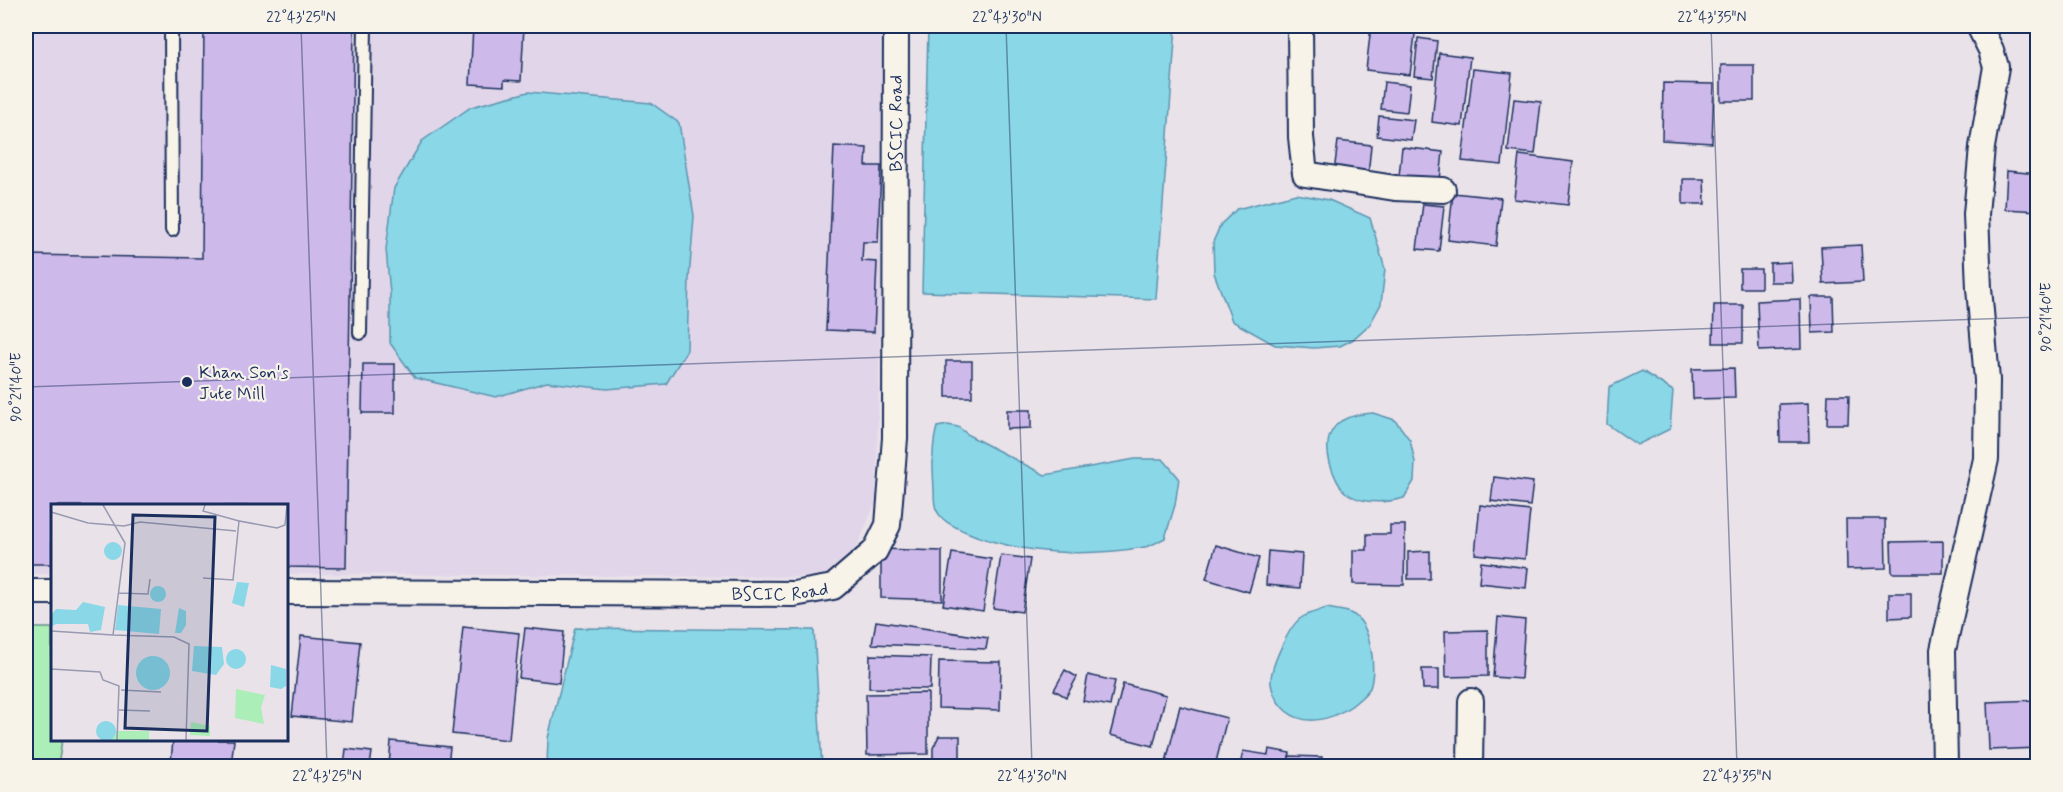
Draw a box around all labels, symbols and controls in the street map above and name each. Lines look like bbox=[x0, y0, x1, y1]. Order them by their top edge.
text: 22°43'25"N bbox=[266, 8, 336, 28]
text: 22°43'30"N bbox=[972, 8, 1042, 28]
text: 22°43'35"N bbox=[1678, 8, 1746, 28]
street label: BSCIC Road bbox=[885, 75, 909, 172]
text: 90°21'40"E bbox=[2037, 282, 2057, 352]
text: 90°21'40"E bbox=[7, 352, 27, 422]
place label: Khan Son's Jute Mill bbox=[199, 361, 289, 406]
marker: Khan Son's Jute Mill bbox=[180, 375, 194, 389]
inset map bbox=[51, 504, 288, 741]
street label: BSCIC Road bbox=[731, 577, 830, 607]
text: 22°43'25"N bbox=[292, 767, 362, 787]
text: 22°43'30"N bbox=[997, 767, 1067, 787]
text: 22°43'35"N bbox=[1703, 767, 1771, 787]

